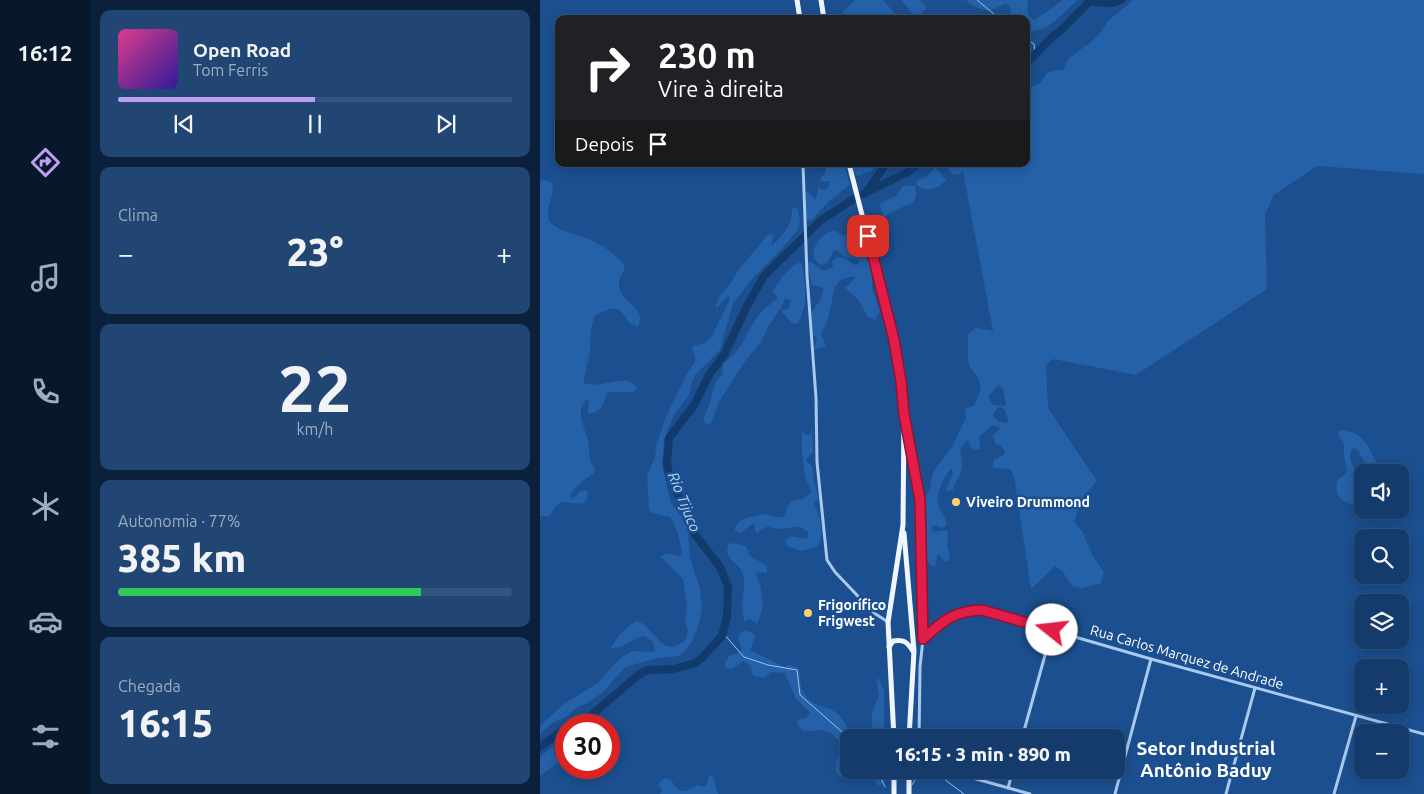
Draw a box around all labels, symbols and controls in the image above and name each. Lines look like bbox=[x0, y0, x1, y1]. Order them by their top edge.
icon: right bbox=[575, 35, 640, 100]
text: 230 m bbox=[658, 35, 756, 75]
text: Open Road bbox=[193, 39, 291, 61]
text: 16:12 bbox=[17, 40, 73, 65]
text: Tom Ferris bbox=[193, 61, 268, 79]
text: Vire à direita bbox=[658, 76, 784, 101]
icon: previous bbox=[170, 110, 198, 138]
icon: pause bbox=[301, 110, 329, 138]
icon: next bbox=[432, 110, 460, 138]
icon: arrive bbox=[644, 130, 672, 158]
text: Depois bbox=[575, 133, 634, 155]
icon: directions bbox=[28, 145, 63, 180]
text: Clima bbox=[118, 206, 158, 224]
pin bbox=[847, 215, 889, 257]
icon: arrive bbox=[854, 222, 882, 250]
text: 23° bbox=[287, 231, 343, 273]
text: − bbox=[118, 238, 134, 269]
text: + bbox=[496, 238, 512, 269]
icon: music bbox=[28, 260, 63, 295]
text: 22 bbox=[278, 351, 352, 424]
icon: phone bbox=[28, 374, 63, 409]
text: km/h bbox=[297, 420, 333, 438]
map controls bbox=[1354, 464, 1409, 779]
button: sound bbox=[1354, 464, 1409, 519]
water label: Rio Tijuco bbox=[665, 469, 704, 534]
icon: climate bbox=[28, 489, 63, 524]
place label: Viveiro Drummond bbox=[966, 494, 1090, 510]
marker: Viveiro Drummond bbox=[950, 496, 962, 508]
text: Autonomia · 77% bbox=[118, 512, 240, 530]
button: search bbox=[1354, 529, 1409, 584]
text: 385 km bbox=[118, 537, 246, 579]
button: layers bbox=[1354, 594, 1409, 649]
place label: Frigorífico Frigwest bbox=[818, 597, 886, 629]
position arrow bbox=[1025, 603, 1077, 655]
icon: car bbox=[28, 604, 63, 639]
marker: Frigorífico Frigwest bbox=[802, 607, 814, 619]
street label: Rua Carlos Marquez de Andrade bbox=[1088, 622, 1286, 692]
button: + bbox=[1354, 659, 1409, 714]
text: Chegada bbox=[118, 677, 181, 695]
text: 16:15 bbox=[118, 702, 213, 744]
speed limit sign: 30 bbox=[555, 714, 620, 779]
icon: filters bbox=[28, 719, 63, 754]
button: − bbox=[1354, 724, 1409, 779]
district label: Setor Industrial Antônio Baduy bbox=[1136, 737, 1276, 781]
text: 16:15 · 3 min · 890 m bbox=[894, 743, 1071, 765]

